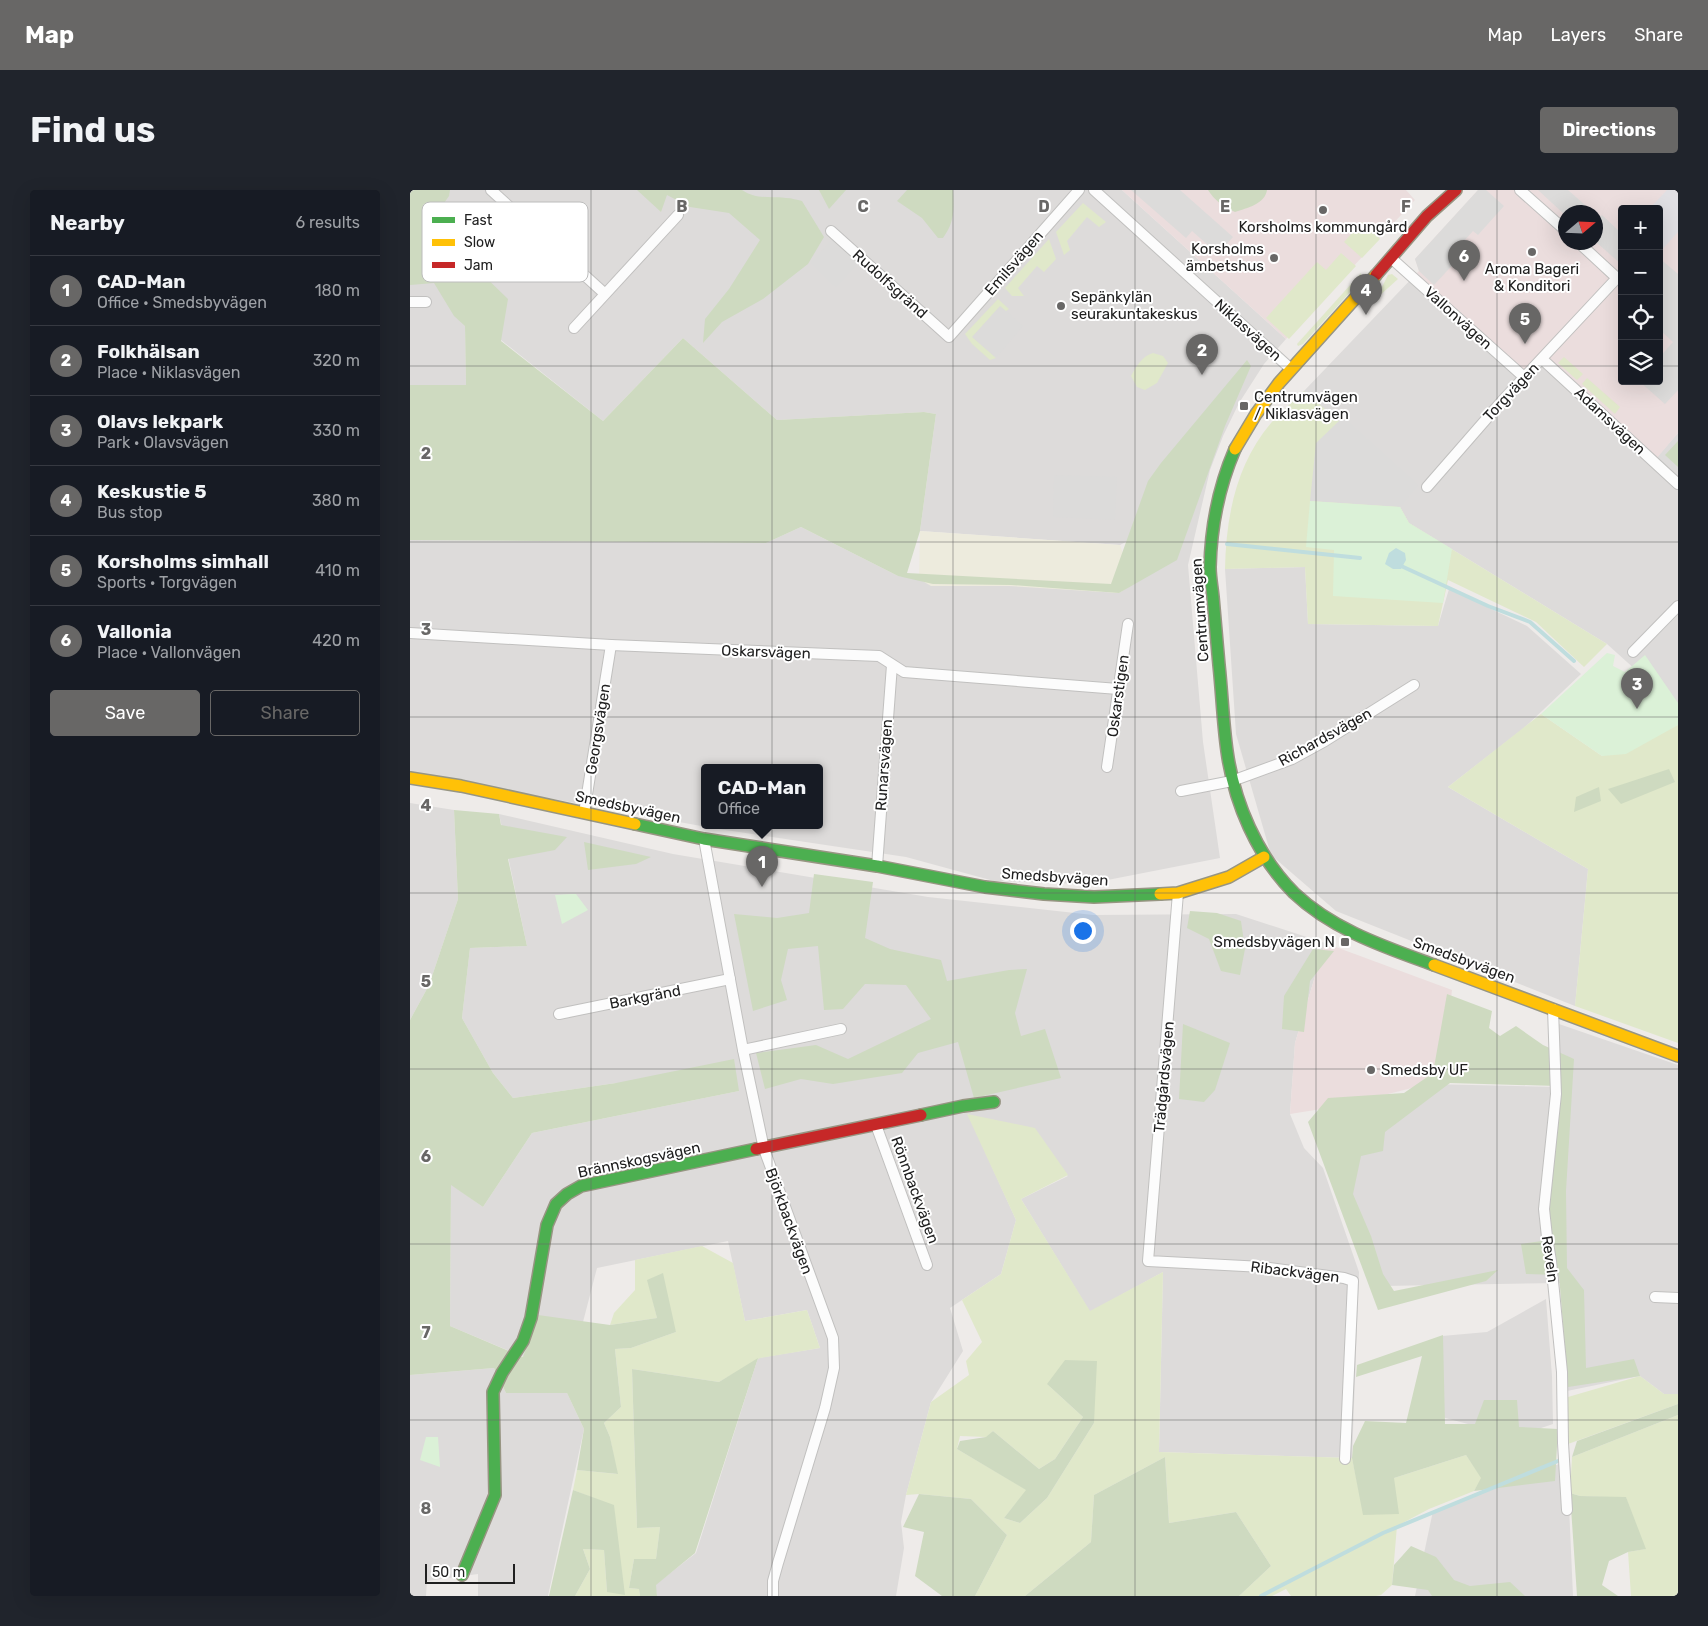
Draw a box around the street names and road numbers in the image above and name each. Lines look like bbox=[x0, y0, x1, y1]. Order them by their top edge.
street label: Emilsvägen bbox=[981, 227, 1047, 299]
street label: Rudolfsgränd bbox=[849, 246, 931, 322]
street label: Vallonvägen bbox=[1420, 283, 1496, 353]
street label: Niklasvägen bbox=[1211, 295, 1285, 365]
street label: Torgvägen bbox=[1479, 359, 1543, 425]
street label: Adamsvägen bbox=[1571, 384, 1649, 458]
street label: Centrumvägen bbox=[1187, 558, 1213, 662]
street label: Oskarsvägen bbox=[721, 641, 811, 663]
street label: Oskarstigen bbox=[1103, 654, 1133, 738]
street label: Georgsvägen bbox=[582, 682, 614, 776]
street label: Richardsvägen bbox=[1275, 704, 1375, 770]
street label: Runarsvägen bbox=[872, 718, 896, 812]
street label: Smedsbyvägen bbox=[574, 787, 682, 827]
street label: Smedsbyvägen bbox=[1001, 864, 1109, 890]
street label: Smedsbyvägen bbox=[1411, 933, 1517, 987]
street label: Barkgränd bbox=[608, 981, 682, 1013]
street label: Trädgårdsvägen bbox=[1150, 1020, 1178, 1134]
street label: Rönnbackvägen bbox=[887, 1134, 943, 1246]
street label: Brännskogsvägen bbox=[576, 1138, 702, 1182]
street label: Björkbackvägen bbox=[761, 1165, 817, 1277]
street label: Reveln bbox=[1538, 1234, 1562, 1284]
street label: Ribackvägen bbox=[1250, 1258, 1340, 1286]

